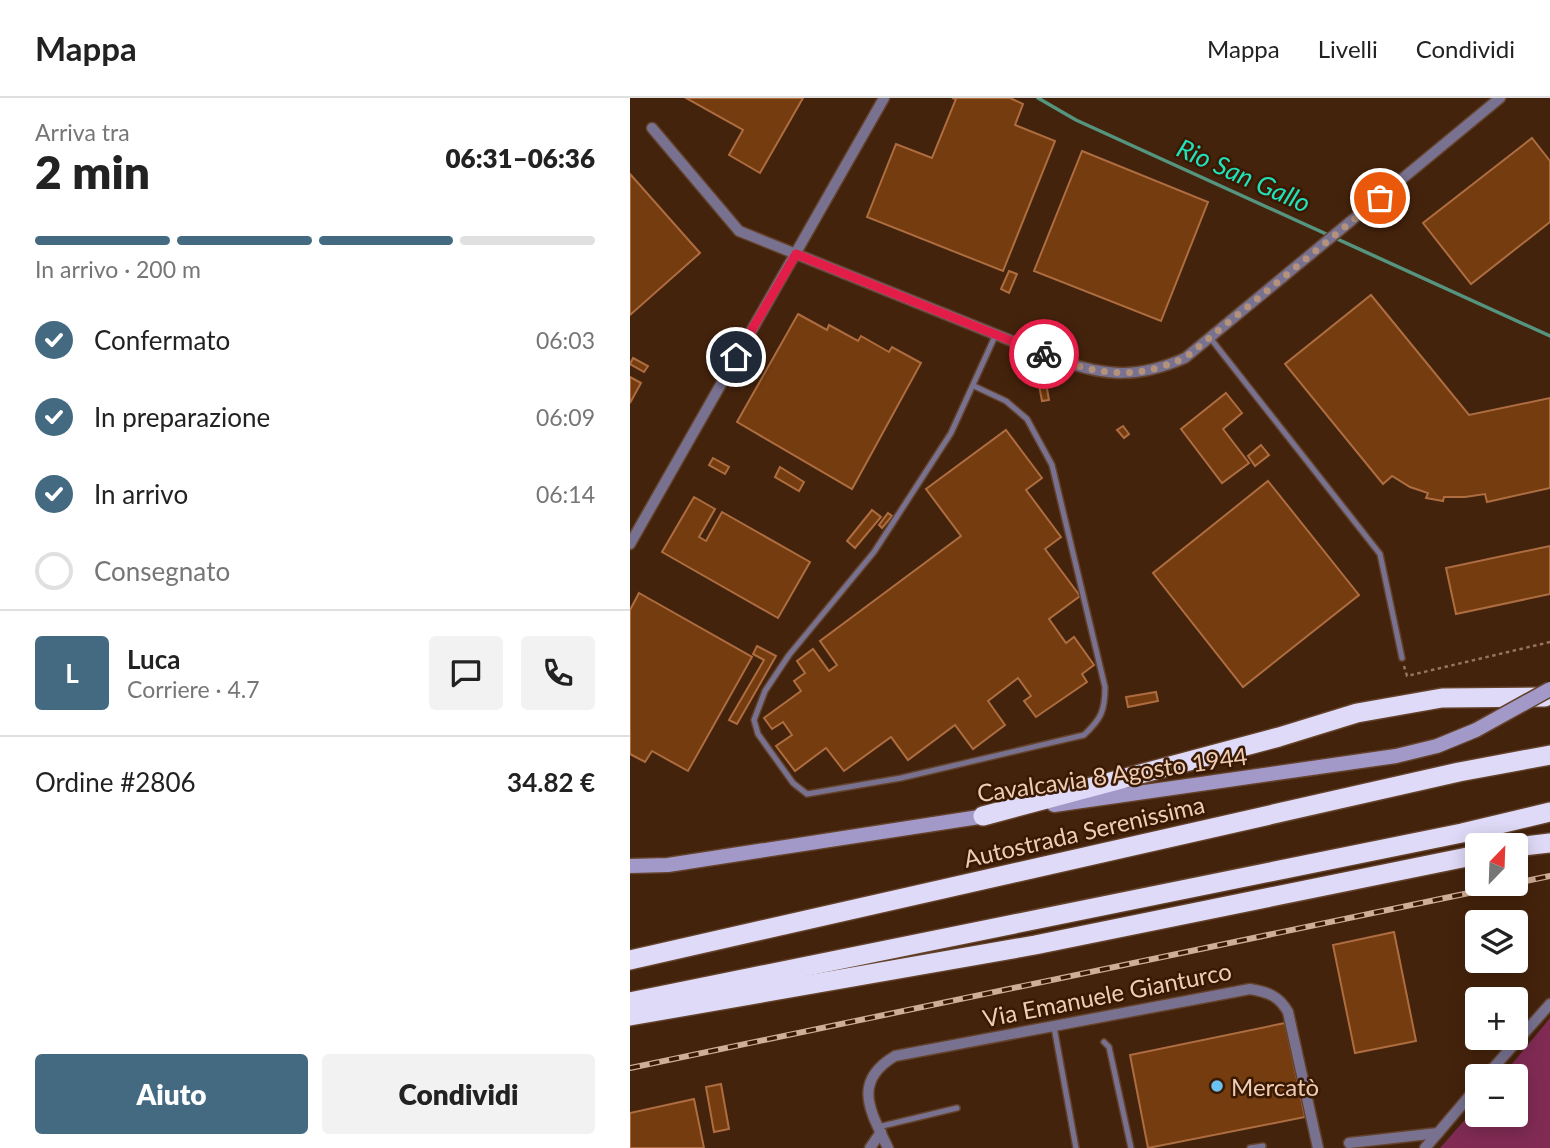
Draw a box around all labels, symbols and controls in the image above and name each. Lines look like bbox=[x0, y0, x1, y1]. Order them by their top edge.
text: Mappa bbox=[35, 28, 137, 68]
text: Mappa bbox=[1207, 34, 1280, 63]
text: Livelli bbox=[1318, 34, 1378, 63]
text: Condividi bbox=[1416, 34, 1515, 63]
text: Arriva tra bbox=[35, 118, 130, 146]
water label: Rio San Gallo bbox=[1172, 131, 1316, 219]
text: 06:31–06:36 bbox=[445, 142, 595, 174]
text: 2 min bbox=[35, 144, 150, 199]
pin bbox=[1350, 168, 1410, 228]
icon: bag bbox=[1361, 179, 1399, 217]
text: In arrivo · 200 m bbox=[35, 255, 201, 283]
courier bbox=[1009, 319, 1079, 389]
icon: check bbox=[35, 321, 73, 359]
text: Confermato bbox=[94, 324, 230, 356]
text: 06:03 bbox=[536, 326, 595, 354]
pin bbox=[706, 327, 766, 387]
icon: bike bbox=[1025, 335, 1063, 373]
icon: home bbox=[717, 338, 755, 376]
icon: check bbox=[35, 398, 73, 436]
text: In preparazione bbox=[94, 401, 270, 433]
text: 06:09 bbox=[536, 403, 595, 431]
icon: check bbox=[35, 475, 73, 513]
text: In arrivo bbox=[94, 478, 188, 510]
text: 06:14 bbox=[536, 480, 595, 508]
text: Consegnato bbox=[94, 555, 230, 587]
button: chat bbox=[429, 636, 503, 710]
button: phone bbox=[521, 636, 595, 710]
text: Luca bbox=[127, 643, 180, 675]
text: L bbox=[65, 657, 79, 689]
text: Corriere · 4.7 bbox=[127, 675, 260, 703]
street label: Cavalcavia 8 Agosto 1944 bbox=[975, 741, 1249, 807]
text: Ordine #2806 bbox=[35, 766, 196, 798]
text: 34.82 € bbox=[507, 766, 595, 798]
street label: Autostrada Serenissima bbox=[961, 789, 1207, 873]
north arrow bbox=[1465, 833, 1528, 896]
map controls bbox=[1465, 833, 1528, 1127]
button: layers bbox=[1465, 910, 1528, 973]
street label: Via Emanuele Gianturco bbox=[980, 956, 1234, 1032]
button: + bbox=[1465, 987, 1528, 1050]
button: Aiuto bbox=[35, 1054, 308, 1134]
button: Condividi bbox=[322, 1054, 595, 1134]
button: − bbox=[1465, 1064, 1528, 1127]
place label: Mercatò bbox=[1231, 1072, 1319, 1101]
marker: Mercatò bbox=[1209, 1078, 1225, 1094]

